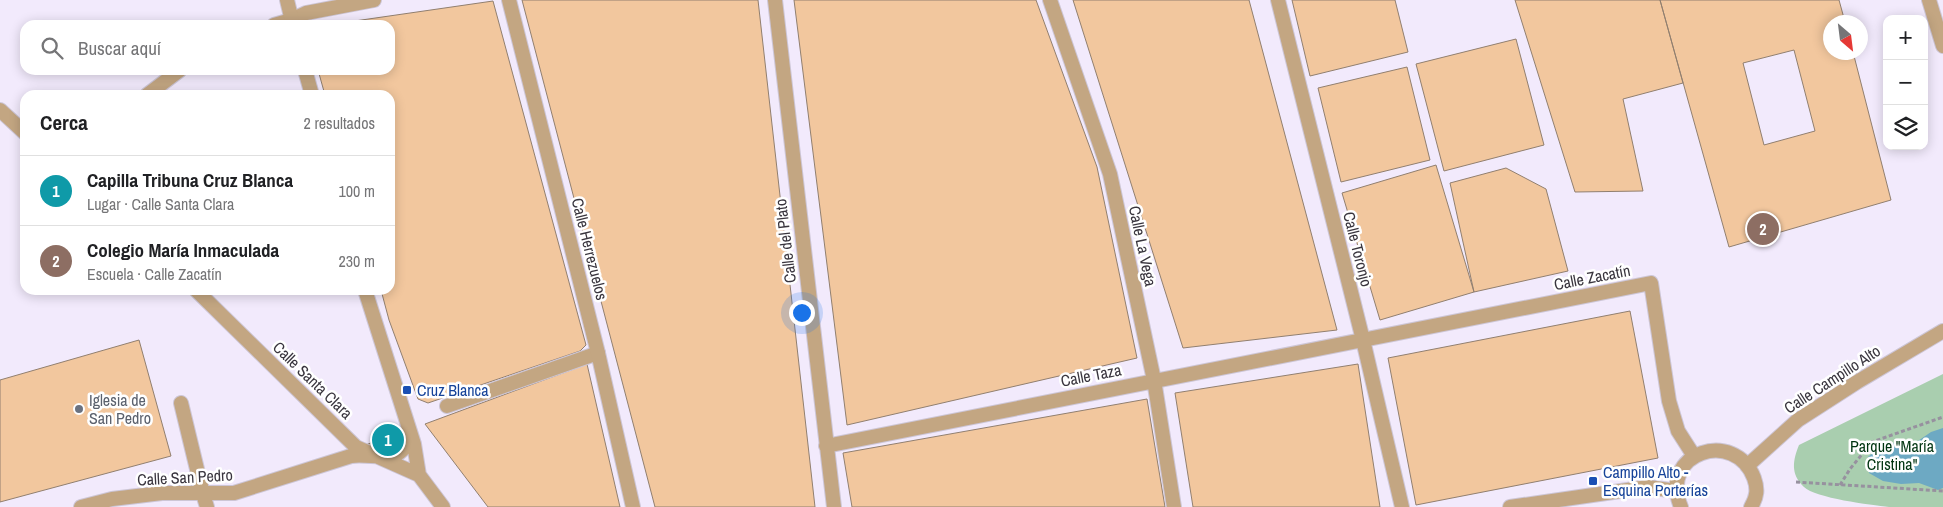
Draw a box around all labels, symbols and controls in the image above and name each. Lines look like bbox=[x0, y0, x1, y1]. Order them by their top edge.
north arrow bbox=[1823, 15, 1868, 60]
map controls bbox=[1883, 15, 1928, 150]
button: + bbox=[1883, 15, 1928, 60]
search box bbox=[20, 20, 395, 75]
icon: search bbox=[38, 34, 66, 62]
text: Buscar aquí bbox=[78, 35, 161, 61]
button: − bbox=[1883, 60, 1928, 105]
button: layers bbox=[1883, 105, 1928, 150]
text: Cerca bbox=[40, 108, 88, 137]
text: 2 resultados bbox=[304, 112, 375, 134]
text: Capilla Tribuna Cruz Blanca bbox=[87, 167, 293, 193]
text: 1 bbox=[52, 180, 60, 202]
text: 100 m bbox=[339, 180, 375, 202]
text: Lugar · Calle Santa Clara bbox=[87, 193, 234, 215]
street label: Calle Herrezuelos bbox=[567, 196, 613, 302]
street label: Calle del Plato bbox=[769, 198, 801, 284]
street label: Calle La Vega bbox=[1124, 204, 1162, 289]
street label: Calle Toronjo bbox=[1338, 209, 1378, 289]
pin: 2 bbox=[1747, 210, 1779, 248]
text: Colegio María Inmaculada bbox=[87, 237, 279, 263]
text: 2 bbox=[52, 250, 60, 272]
text: 230 m bbox=[339, 250, 375, 272]
street label: Calle Zacatín bbox=[1552, 259, 1632, 295]
text: Escuela · Calle Zacatín bbox=[87, 263, 222, 285]
your location bbox=[789, 300, 815, 326]
street label: Calle Santa Clara bbox=[268, 336, 358, 424]
street label: Calle Campillo Alto bbox=[1780, 340, 1884, 418]
street label: Calle Taza bbox=[1059, 358, 1124, 392]
place label: Cruz Blanca bbox=[417, 379, 489, 401]
marker: Cruz Blanca bbox=[401, 384, 413, 396]
place label: Iglesia de San Pedro bbox=[89, 389, 151, 429]
marker: Iglesia de San Pedro bbox=[73, 403, 85, 415]
pin: 1 bbox=[372, 421, 404, 459]
park label: Parque "María Cristina" bbox=[1850, 435, 1935, 475]
place label: Campillo Alto - Esquina Porterías bbox=[1603, 461, 1708, 501]
street label: Calle San Pedro bbox=[137, 464, 233, 490]
marker: Campillo Alto - Esquina Porterías bbox=[1587, 475, 1599, 487]

